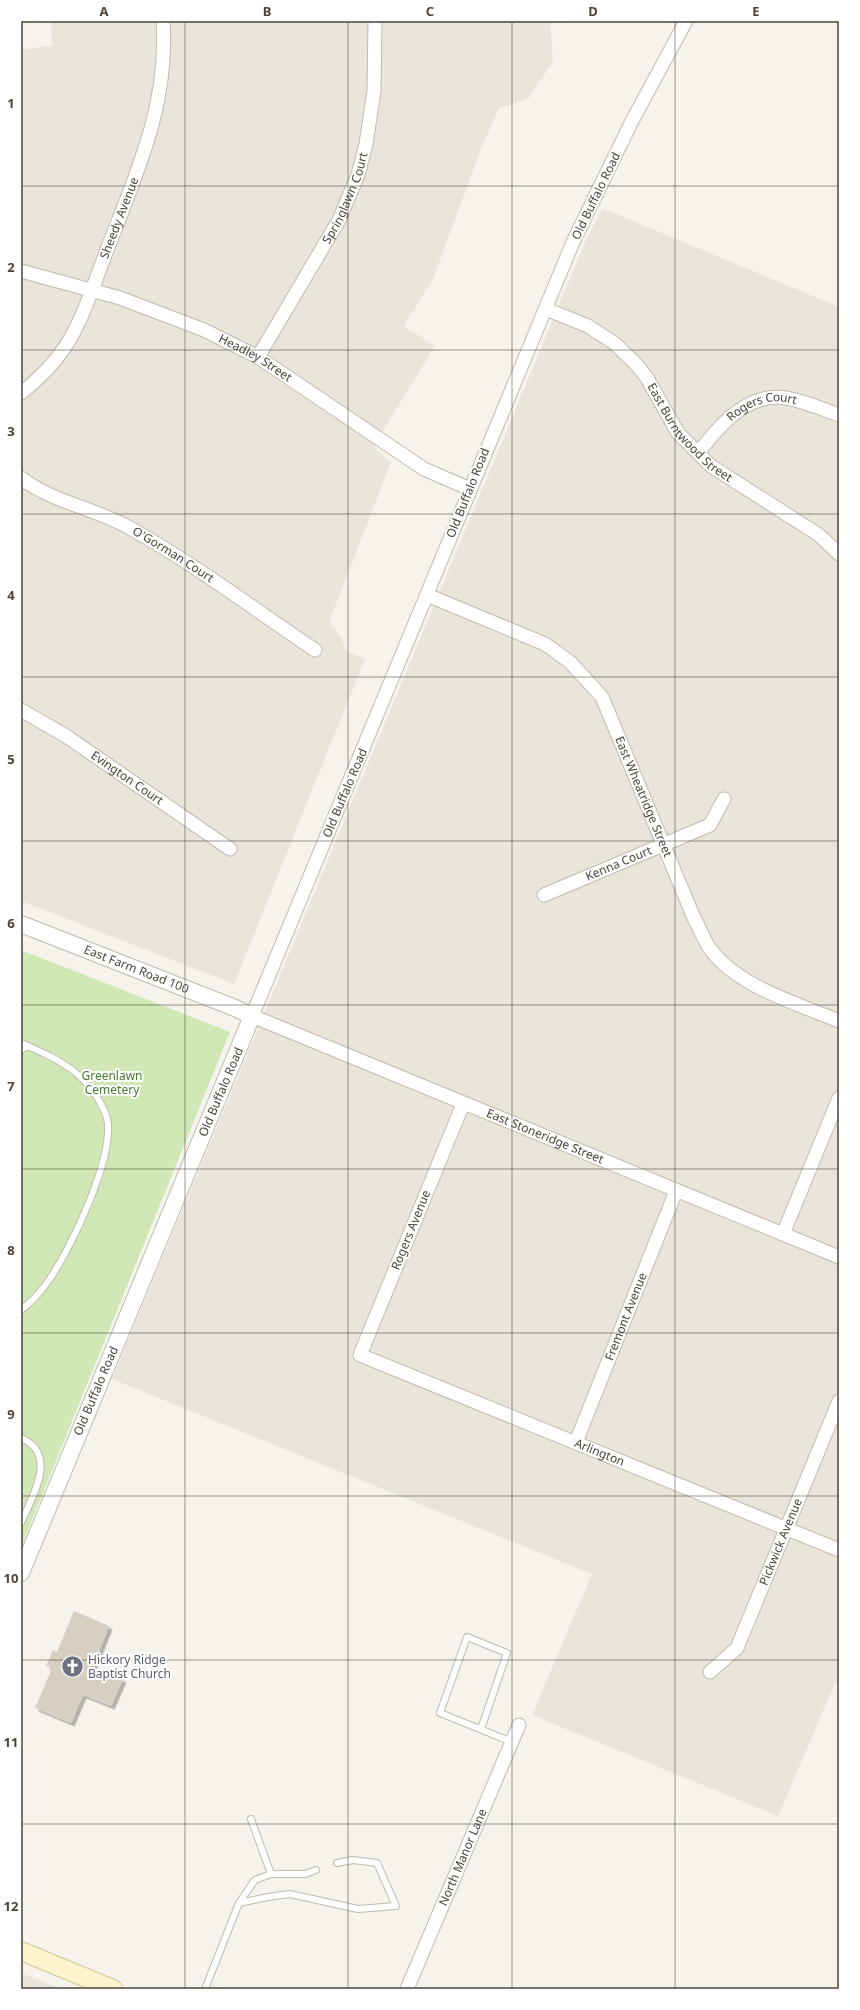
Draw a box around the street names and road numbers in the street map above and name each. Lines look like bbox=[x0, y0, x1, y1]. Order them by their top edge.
street label: Old Buffalo Road bbox=[567, 149, 624, 242]
street label: Springlawn Court bbox=[318, 150, 372, 247]
street label: Sheedy Avenue bbox=[95, 174, 142, 261]
street label: Headley Street bbox=[216, 330, 296, 386]
street label: East Burntwood Street bbox=[644, 380, 737, 486]
street label: Rogers Court bbox=[723, 388, 800, 425]
street label: Old Buffalo Road bbox=[442, 445, 493, 540]
street label: O'Gorman Court bbox=[130, 522, 218, 587]
street label: East Wheatridge Street bbox=[611, 734, 677, 860]
street label: Old Buffalo Road bbox=[318, 746, 371, 840]
street label: Evington Court bbox=[88, 747, 167, 809]
street label: Kenna Court bbox=[583, 841, 655, 885]
street label: East Farm Road 100 bbox=[82, 941, 192, 997]
street label: Old Buffalo Road bbox=[194, 1045, 247, 1139]
street label: East Stoneridge Street bbox=[484, 1104, 607, 1168]
street label: Rogers Avenue bbox=[387, 1187, 434, 1272]
street label: Fremont Avenue bbox=[600, 1270, 651, 1363]
street label: Old Buffalo Road bbox=[69, 1344, 122, 1438]
street label: Arlington bbox=[572, 1434, 627, 1470]
street label: Pickwick Avenue bbox=[755, 1495, 806, 1588]
street label: North Manor Lane bbox=[434, 1806, 491, 1908]

